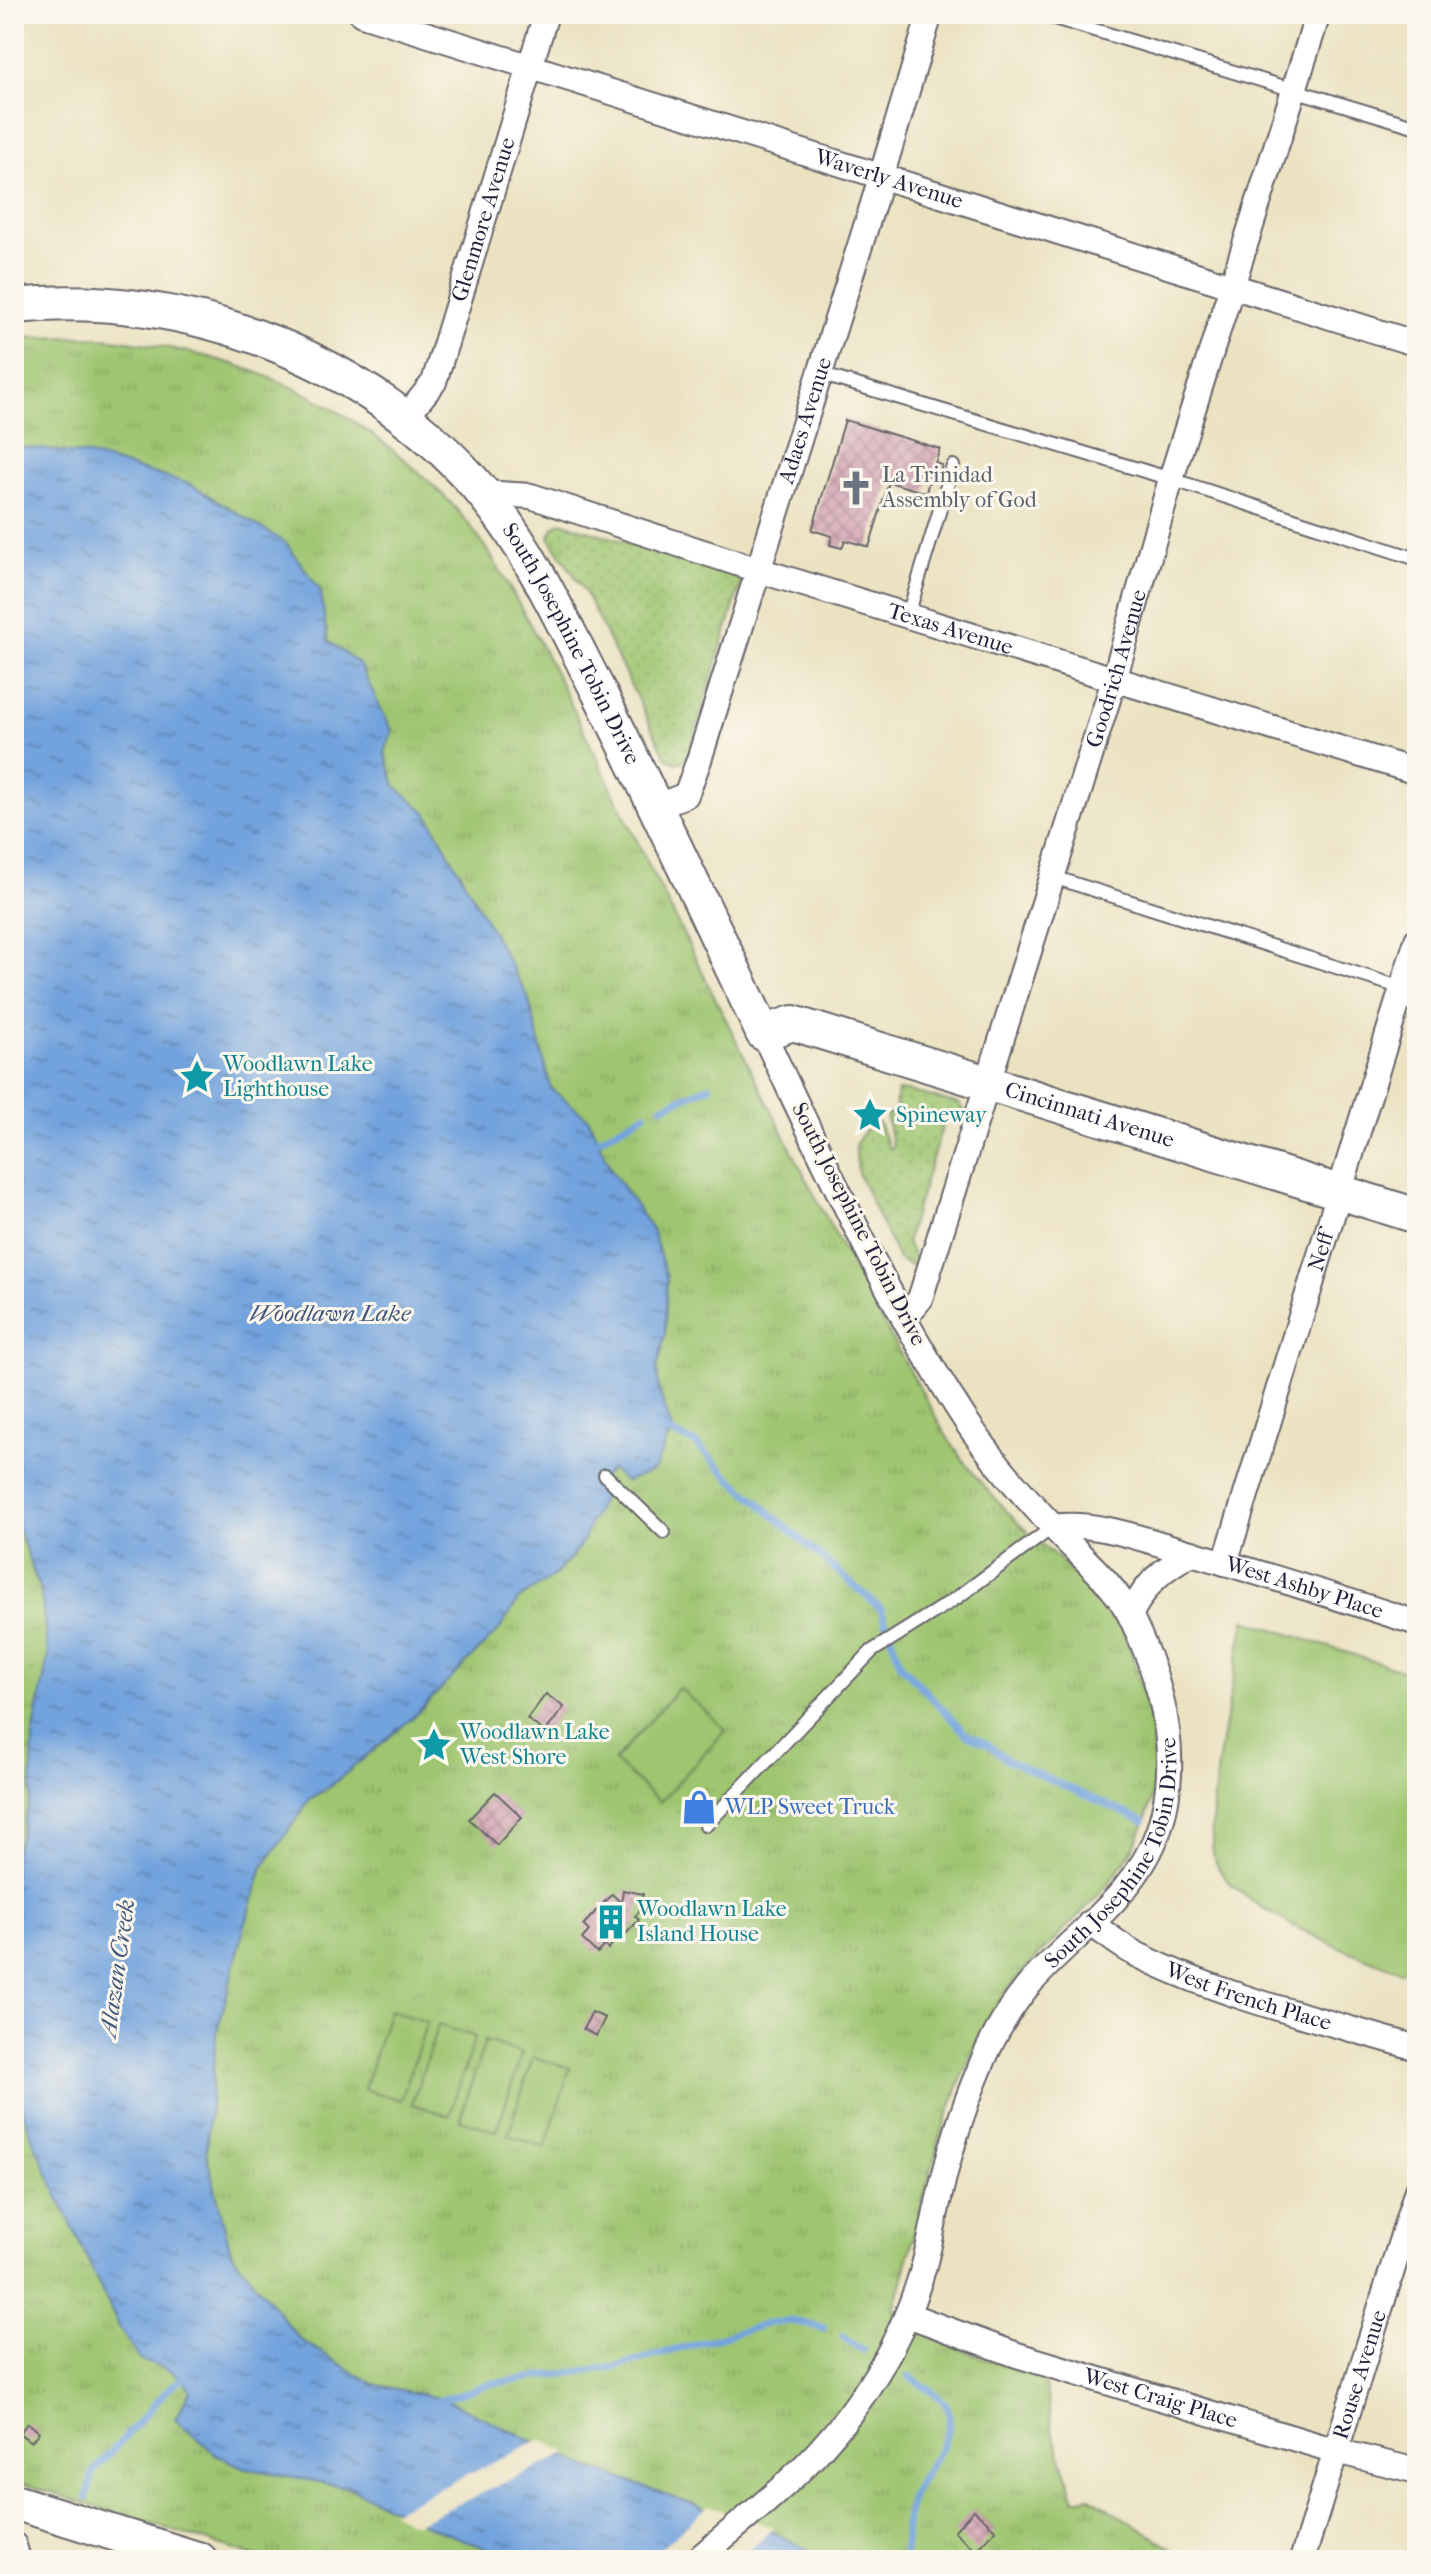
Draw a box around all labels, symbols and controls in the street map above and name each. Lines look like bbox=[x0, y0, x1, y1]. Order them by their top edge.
street label: Glenmore Avenue bbox=[446, 134, 521, 305]
street label: Waverly Avenue bbox=[811, 143, 966, 214]
street label: Adaes Avenue bbox=[773, 354, 837, 488]
place label: La Trinidad Assembly of God bbox=[881, 462, 1038, 513]
church icon: La Trinidad Assembly of God bbox=[837, 469, 875, 507]
street label: South Josephine Tobin Drive bbox=[496, 518, 646, 769]
street label: Goodrich Avenue bbox=[1081, 587, 1152, 751]
street label: Texas Avenue bbox=[885, 598, 1016, 660]
place label: Woodlawn Lake Lighthouse bbox=[222, 1051, 373, 1102]
place icon: Woodlawn Lake Lighthouse bbox=[178, 1058, 216, 1096]
street label: Cincinnati Avenue bbox=[1002, 1076, 1178, 1153]
place icon: Spineway bbox=[851, 1096, 889, 1134]
street label: South Josephine Tobin Drive bbox=[786, 1098, 932, 1350]
place label: Spineway bbox=[896, 1102, 988, 1128]
street label: Neff bbox=[1303, 1224, 1341, 1274]
water label: Woodlawn Lake bbox=[249, 1299, 412, 1327]
street label: West Ashby Place bbox=[1221, 1550, 1386, 1624]
place label: Woodlawn Lake West Shore bbox=[459, 1719, 610, 1770]
place icon: Woodlawn Lake West Shore bbox=[415, 1726, 453, 1764]
street label: South Josephine Tobin Drive bbox=[1039, 1736, 1182, 1974]
shop icon: WLP Sweet Truck bbox=[680, 1788, 718, 1826]
place label: WLP Sweet Truck bbox=[724, 1794, 896, 1820]
place label: Woodlawn Lake Island House bbox=[636, 1896, 787, 1947]
water label: Alazan Creek bbox=[93, 1898, 140, 2041]
building icon: Woodlawn Lake Island House bbox=[592, 1903, 630, 1941]
street label: West French Place bbox=[1161, 1956, 1334, 2036]
street label: Rouse Avenue bbox=[1327, 2307, 1392, 2443]
street label: West Craig Place bbox=[1080, 2363, 1241, 2434]

